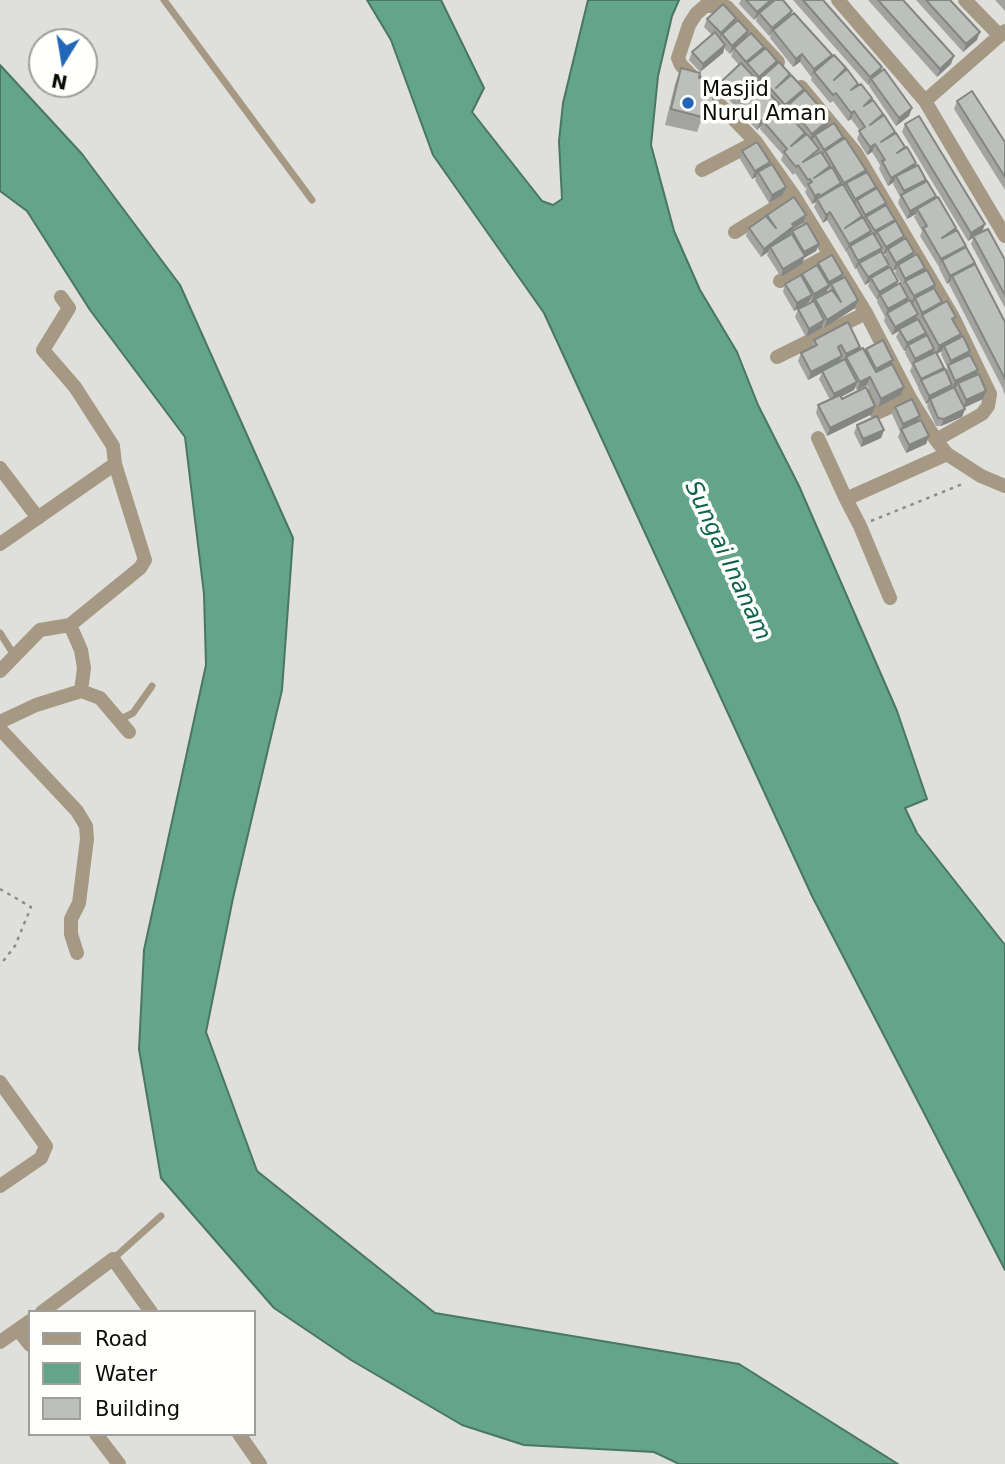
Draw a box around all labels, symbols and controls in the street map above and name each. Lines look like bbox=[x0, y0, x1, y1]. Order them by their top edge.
north arrow bbox=[28, 28, 98, 98]
text: N bbox=[49, 69, 69, 94]
place label: Masjid Nurul Aman bbox=[702, 78, 826, 128]
marker: Masjid Nurul Aman bbox=[680, 95, 696, 111]
water label: Sungai Inanam bbox=[678, 477, 776, 645]
legend bbox=[28, 1310, 256, 1436]
text: Road bbox=[95, 1327, 148, 1351]
text: Water bbox=[95, 1362, 157, 1386]
text: Building bbox=[95, 1397, 180, 1421]

